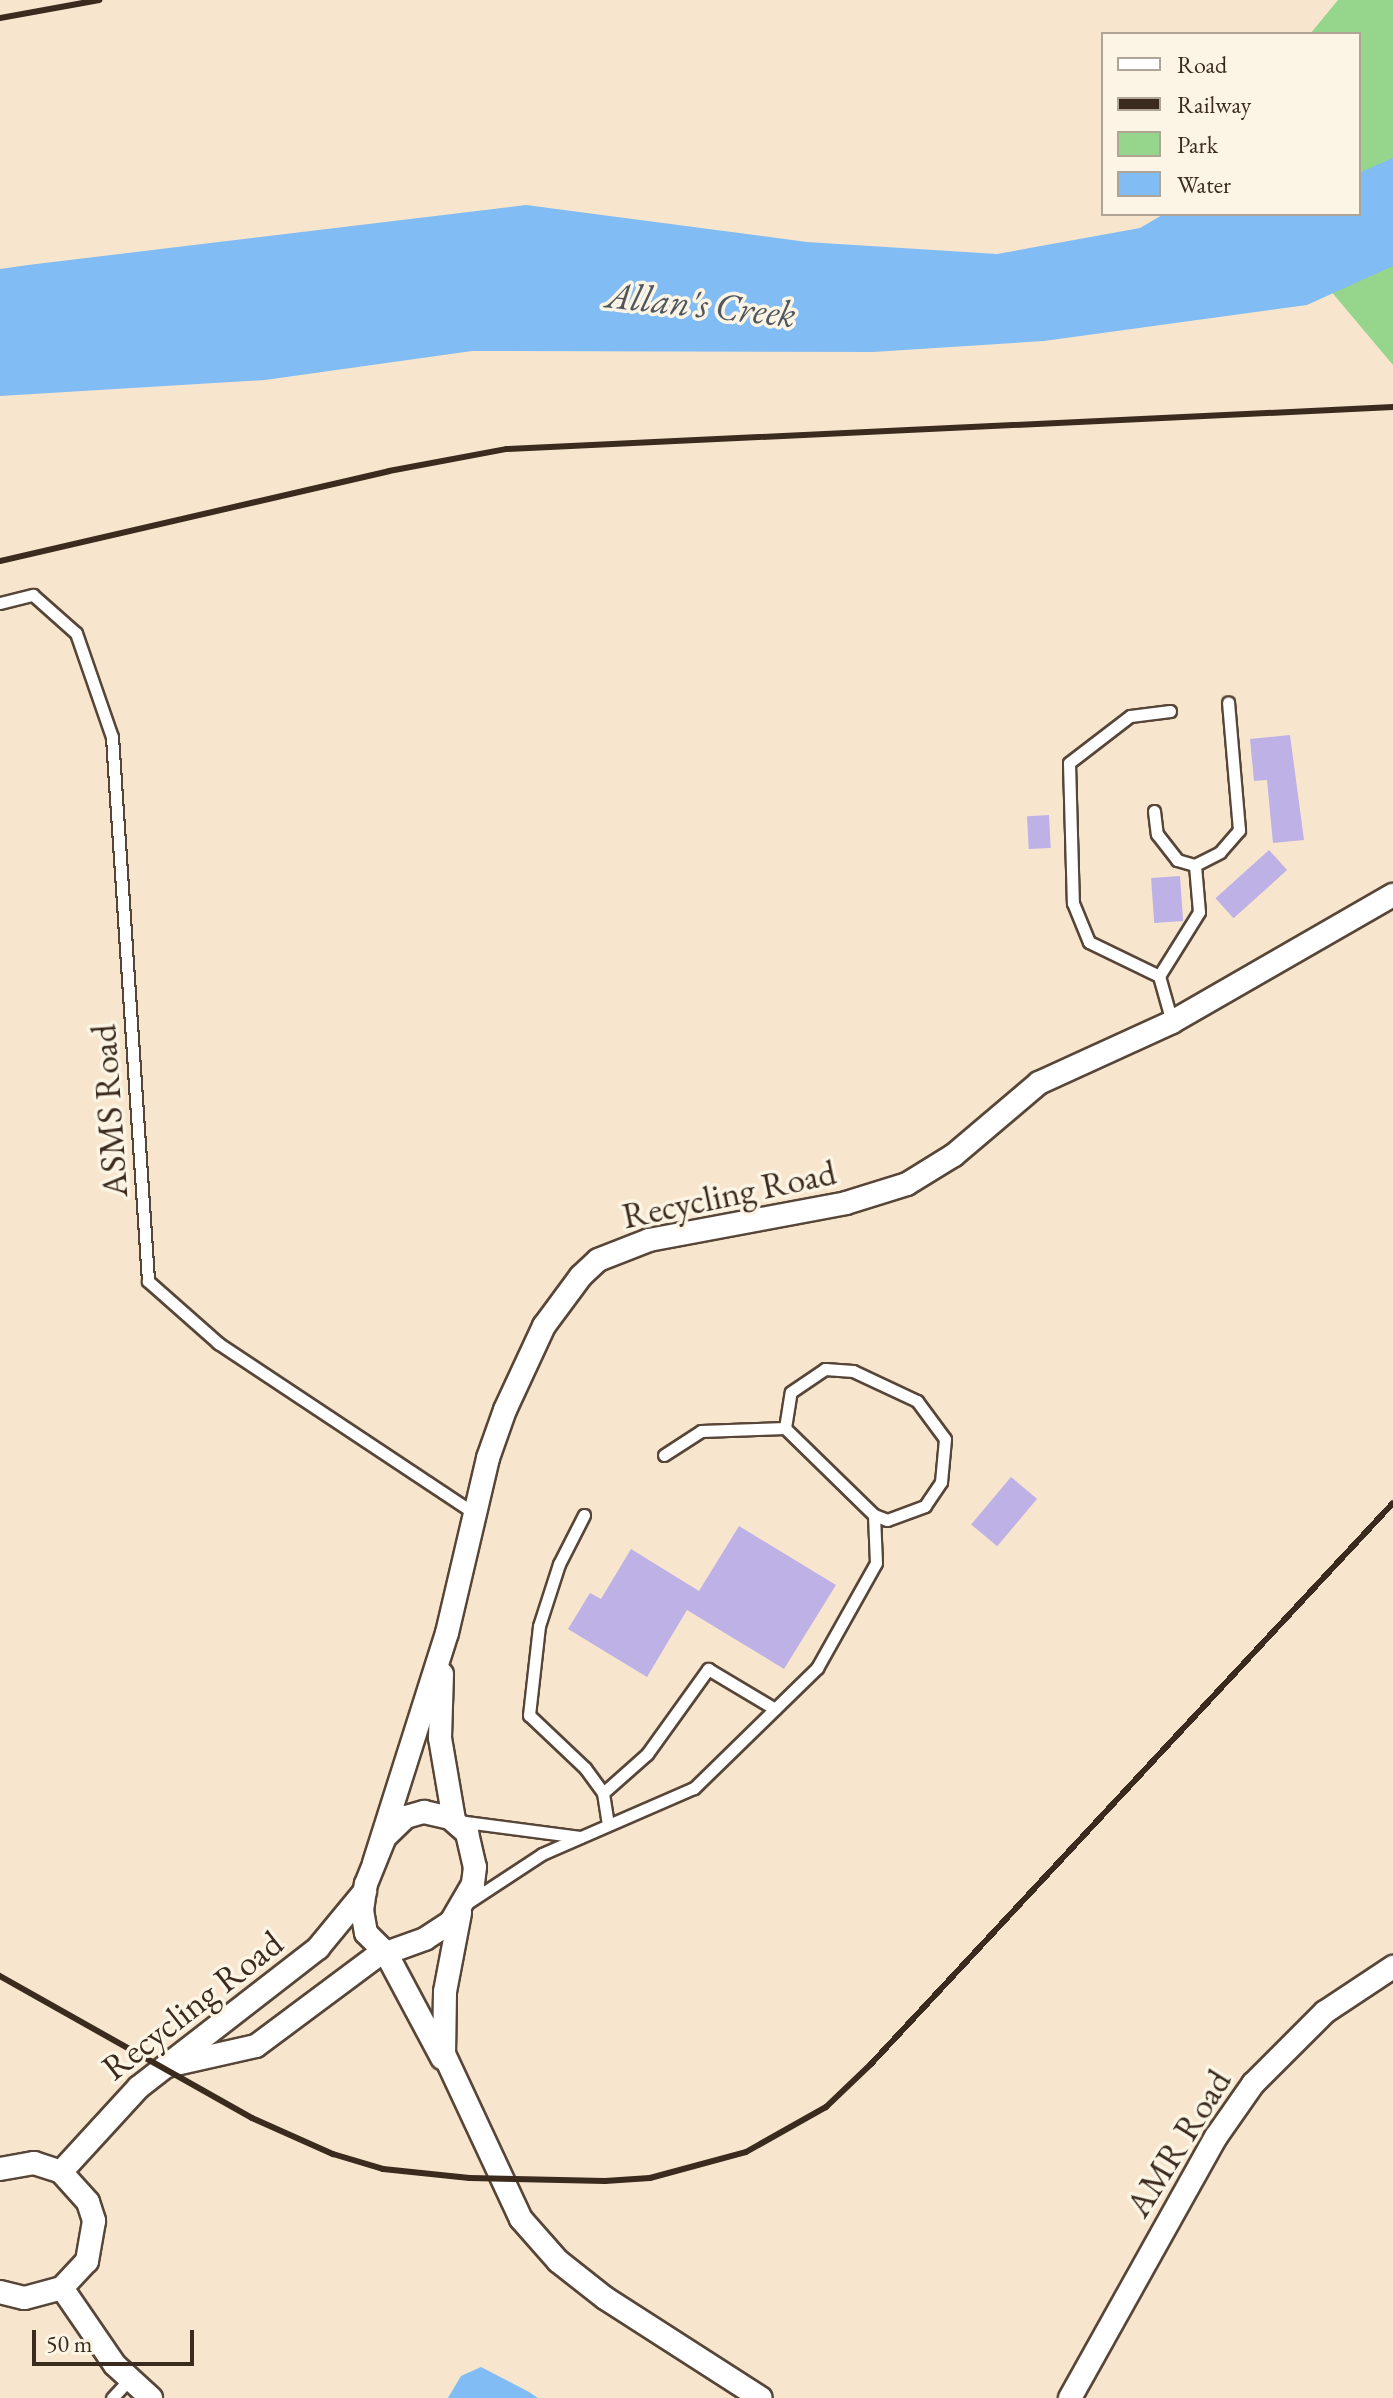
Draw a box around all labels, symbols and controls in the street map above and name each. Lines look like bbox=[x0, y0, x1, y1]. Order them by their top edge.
legend bbox=[1101, 32, 1361, 216]
text: Road bbox=[1177, 49, 1227, 80]
text: Railway bbox=[1177, 89, 1251, 120]
text: Park bbox=[1177, 129, 1218, 160]
text: Water bbox=[1177, 169, 1231, 200]
water label: Allan's Creek bbox=[604, 271, 798, 337]
street label: ASMS Road bbox=[81, 1023, 137, 1199]
street label: Recycling Road bbox=[618, 1150, 840, 1238]
street label: Recycling Road bbox=[93, 1921, 291, 2089]
street label: AMR Road bbox=[1116, 2061, 1240, 2225]
scale bar bbox=[36, 2314, 198, 2364]
text: 50 m bbox=[46, 2328, 93, 2359]

